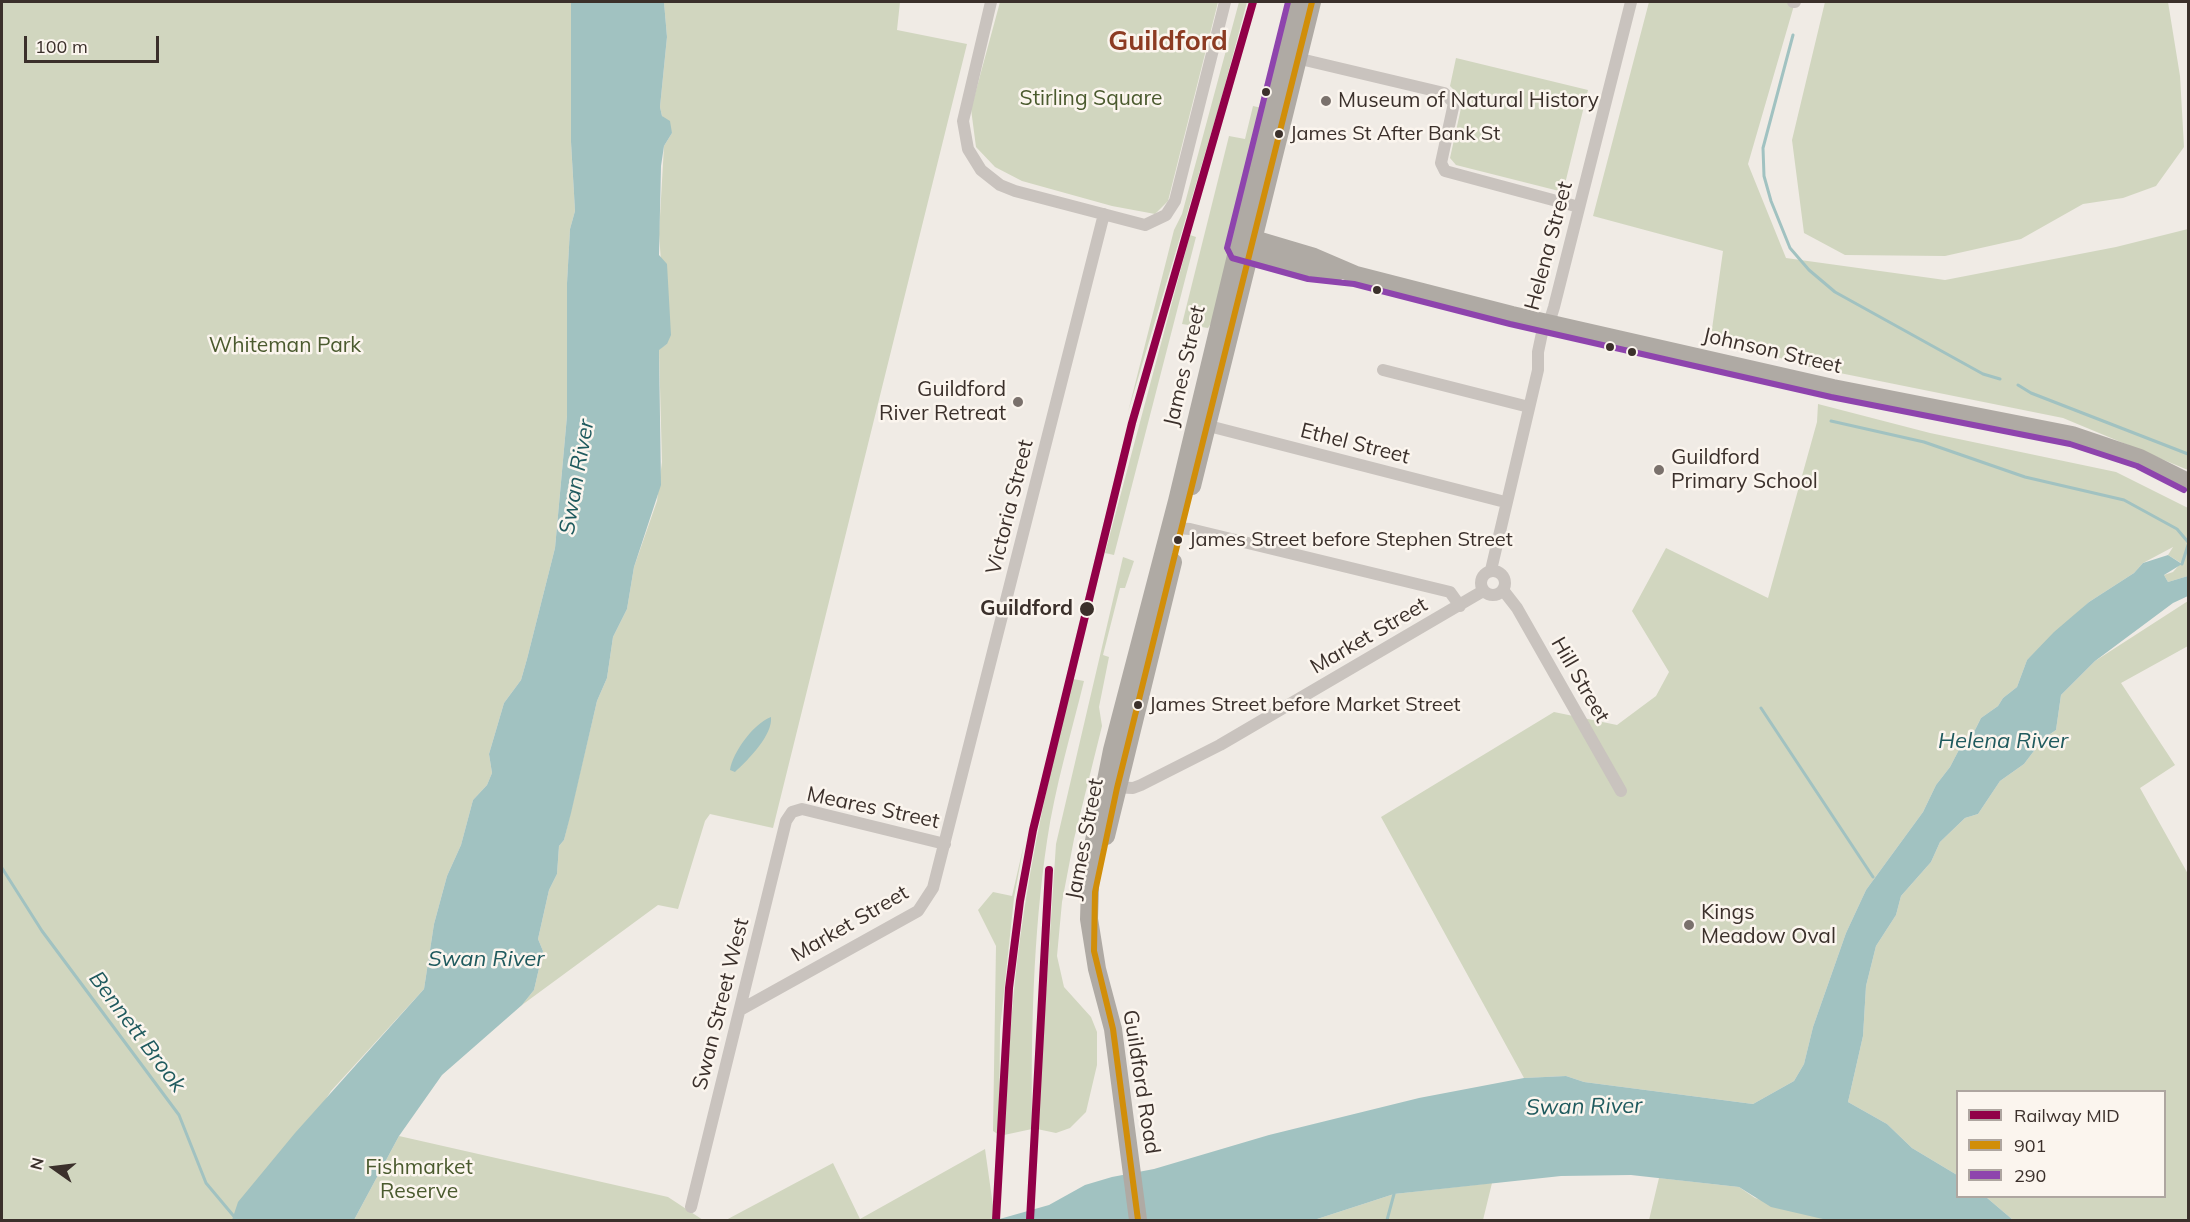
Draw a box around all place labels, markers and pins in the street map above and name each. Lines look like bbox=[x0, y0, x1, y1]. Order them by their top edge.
unlabelled marker bbox=[1260, 86, 1272, 98]
place label: Museum of Natural History bbox=[1338, 88, 1599, 114]
marker: Museum of Natural History bbox=[1319, 94, 1333, 108]
place label: James St After Bank St bbox=[1290, 122, 1500, 146]
marker: James St After Bank St bbox=[1273, 128, 1285, 140]
unlabelled marker bbox=[1371, 284, 1383, 296]
unlabelled marker bbox=[1604, 341, 1616, 353]
unlabelled marker bbox=[1626, 346, 1638, 358]
place label: Guildford River Retreat bbox=[879, 377, 1006, 427]
marker: Guildford River Retreat bbox=[1011, 395, 1025, 409]
place label: Guildford Primary School bbox=[1671, 445, 1818, 495]
marker: Guildford Primary School bbox=[1652, 463, 1666, 477]
place label: James Street before Stephen Street bbox=[1189, 528, 1513, 552]
marker: James Street before Stephen Street bbox=[1172, 534, 1184, 546]
place label: Guildford bbox=[980, 596, 1073, 622]
marker: Guildford bbox=[1078, 600, 1096, 618]
place label: James Street before Market Street bbox=[1149, 693, 1461, 717]
marker: James Street before Market Street bbox=[1132, 699, 1144, 711]
place label: Kings Meadow Oval bbox=[1701, 900, 1836, 950]
marker: Kings Meadow Oval bbox=[1682, 918, 1696, 932]

